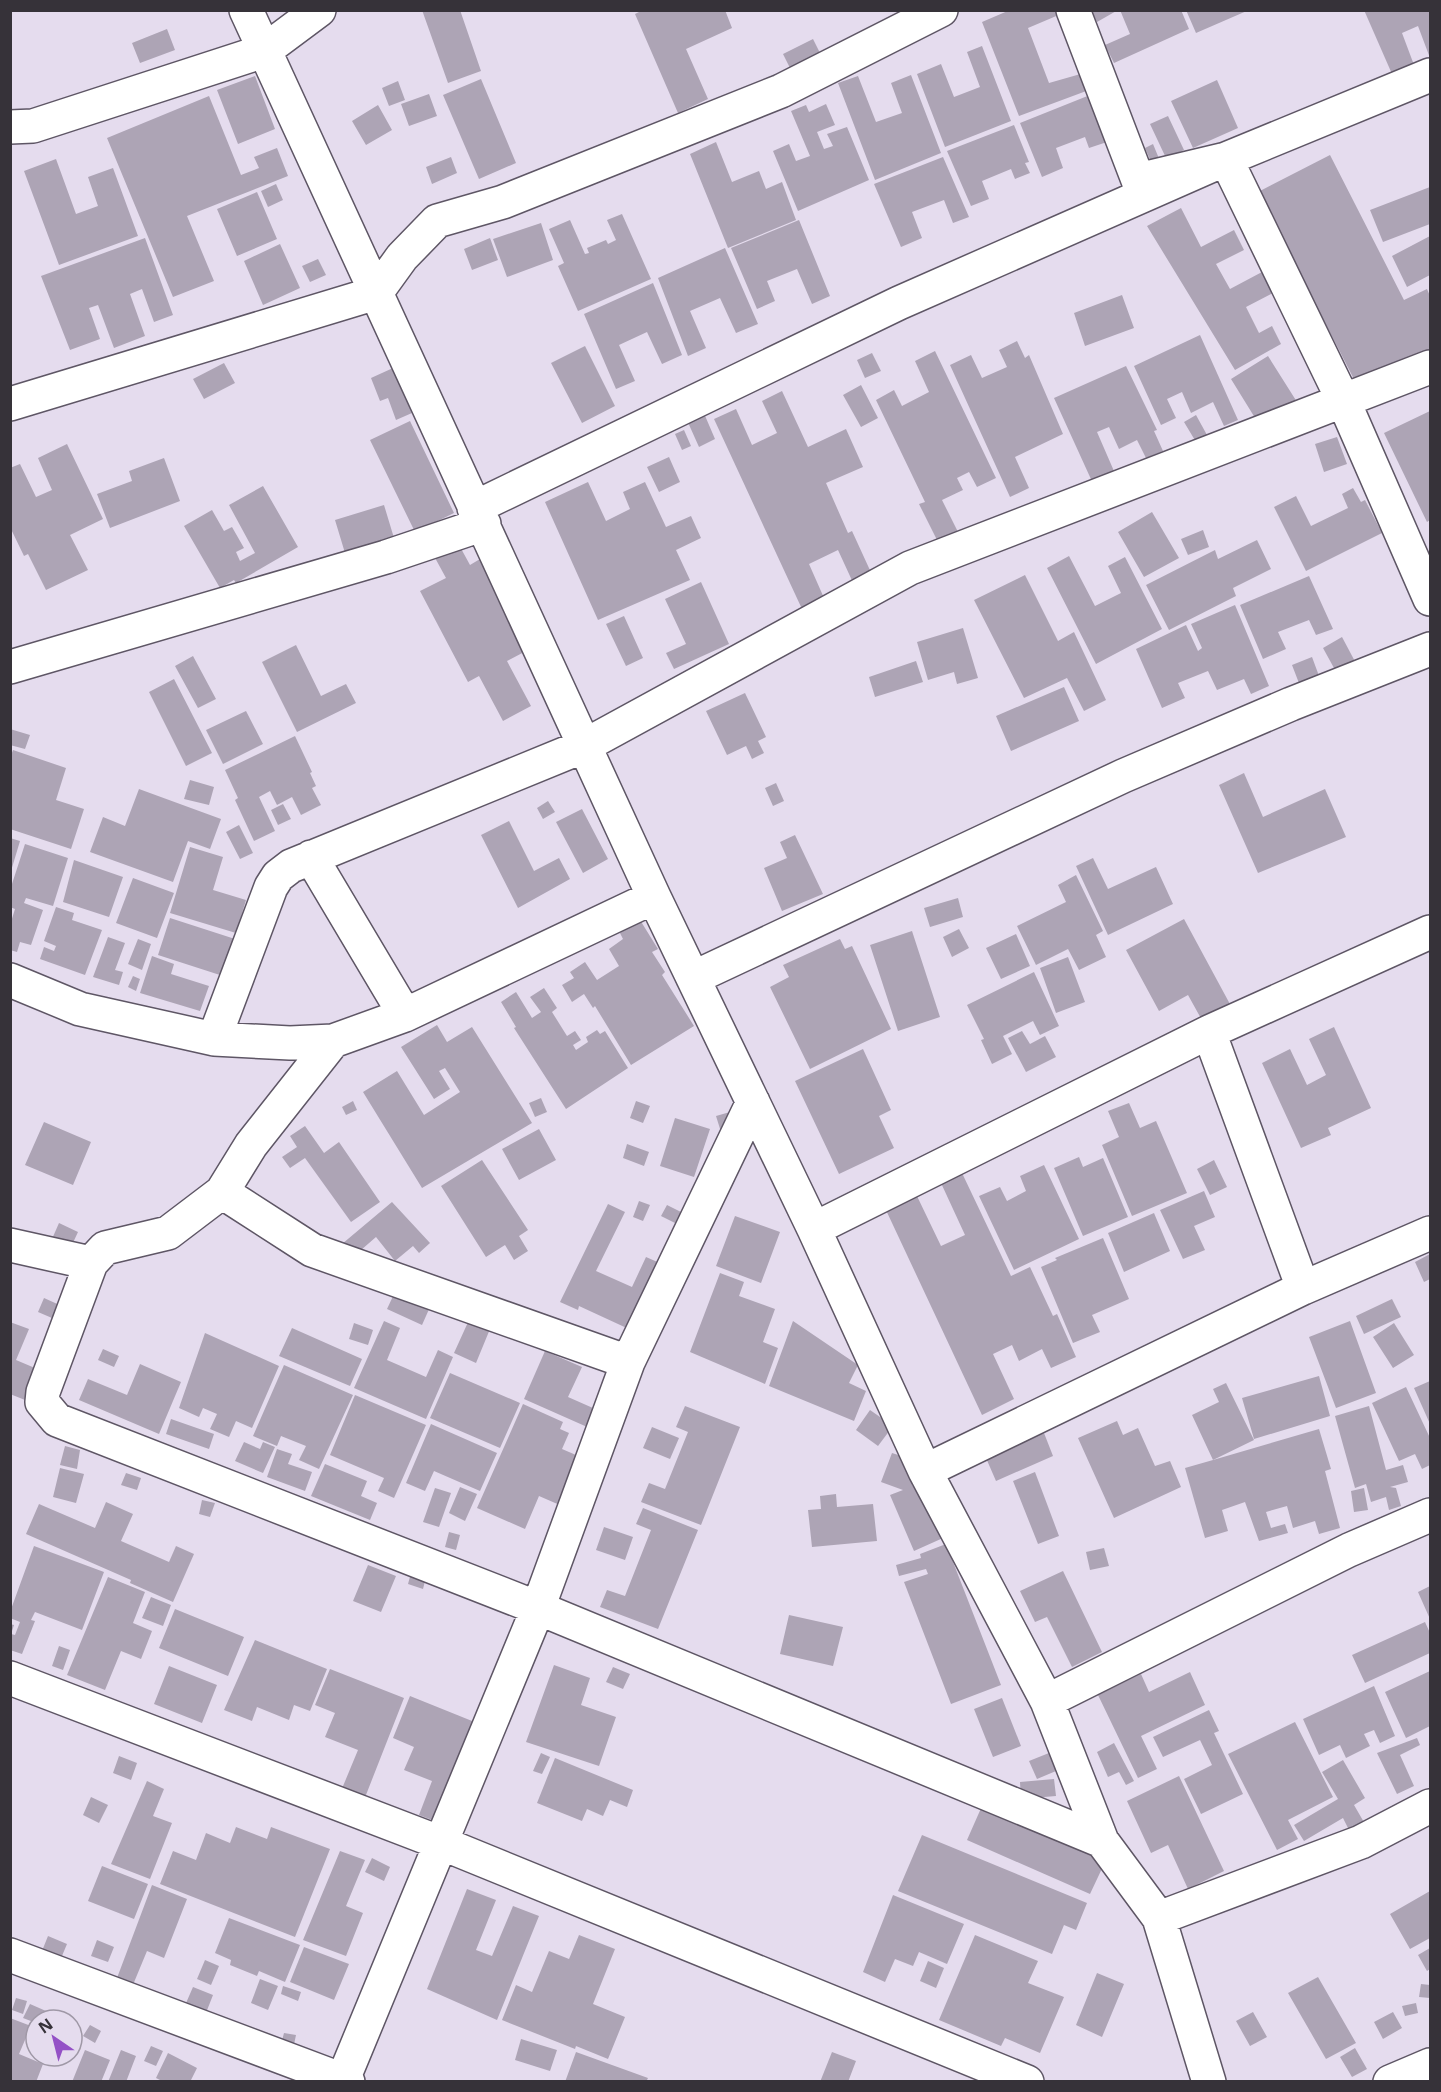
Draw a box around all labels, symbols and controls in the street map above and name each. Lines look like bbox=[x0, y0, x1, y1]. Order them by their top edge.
north arrow bbox=[24, 2008, 84, 2068]
text: N bbox=[34, 2013, 57, 2038]

